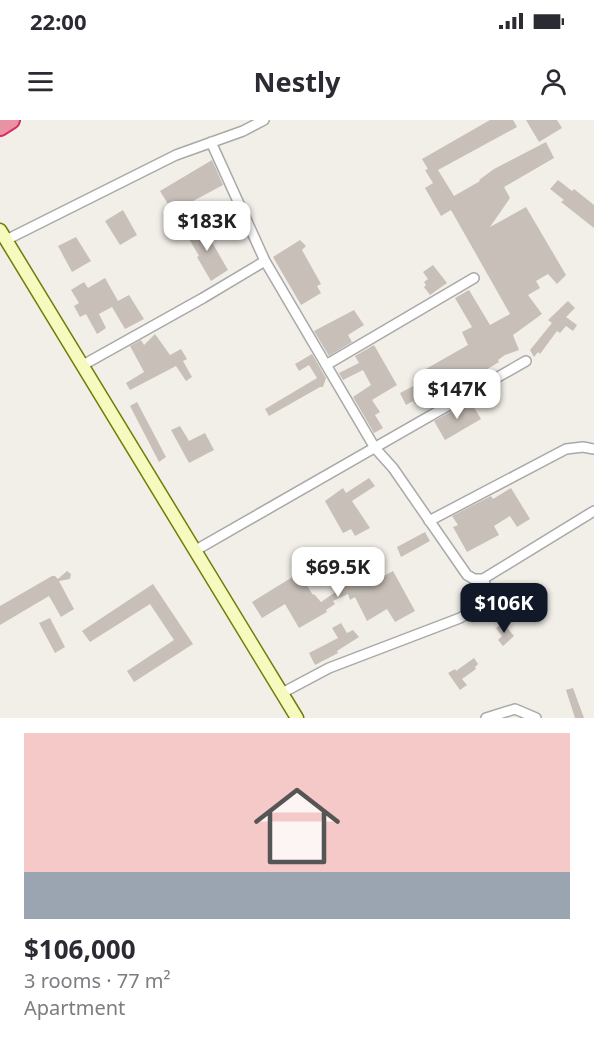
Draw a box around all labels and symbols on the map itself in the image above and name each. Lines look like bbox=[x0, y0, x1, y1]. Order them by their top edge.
pin: $183K bbox=[165, 201, 249, 252]
pin: $147K bbox=[415, 369, 499, 420]
pin: $69.5K bbox=[289, 547, 387, 598]
pin: $106K bbox=[462, 583, 546, 634]

